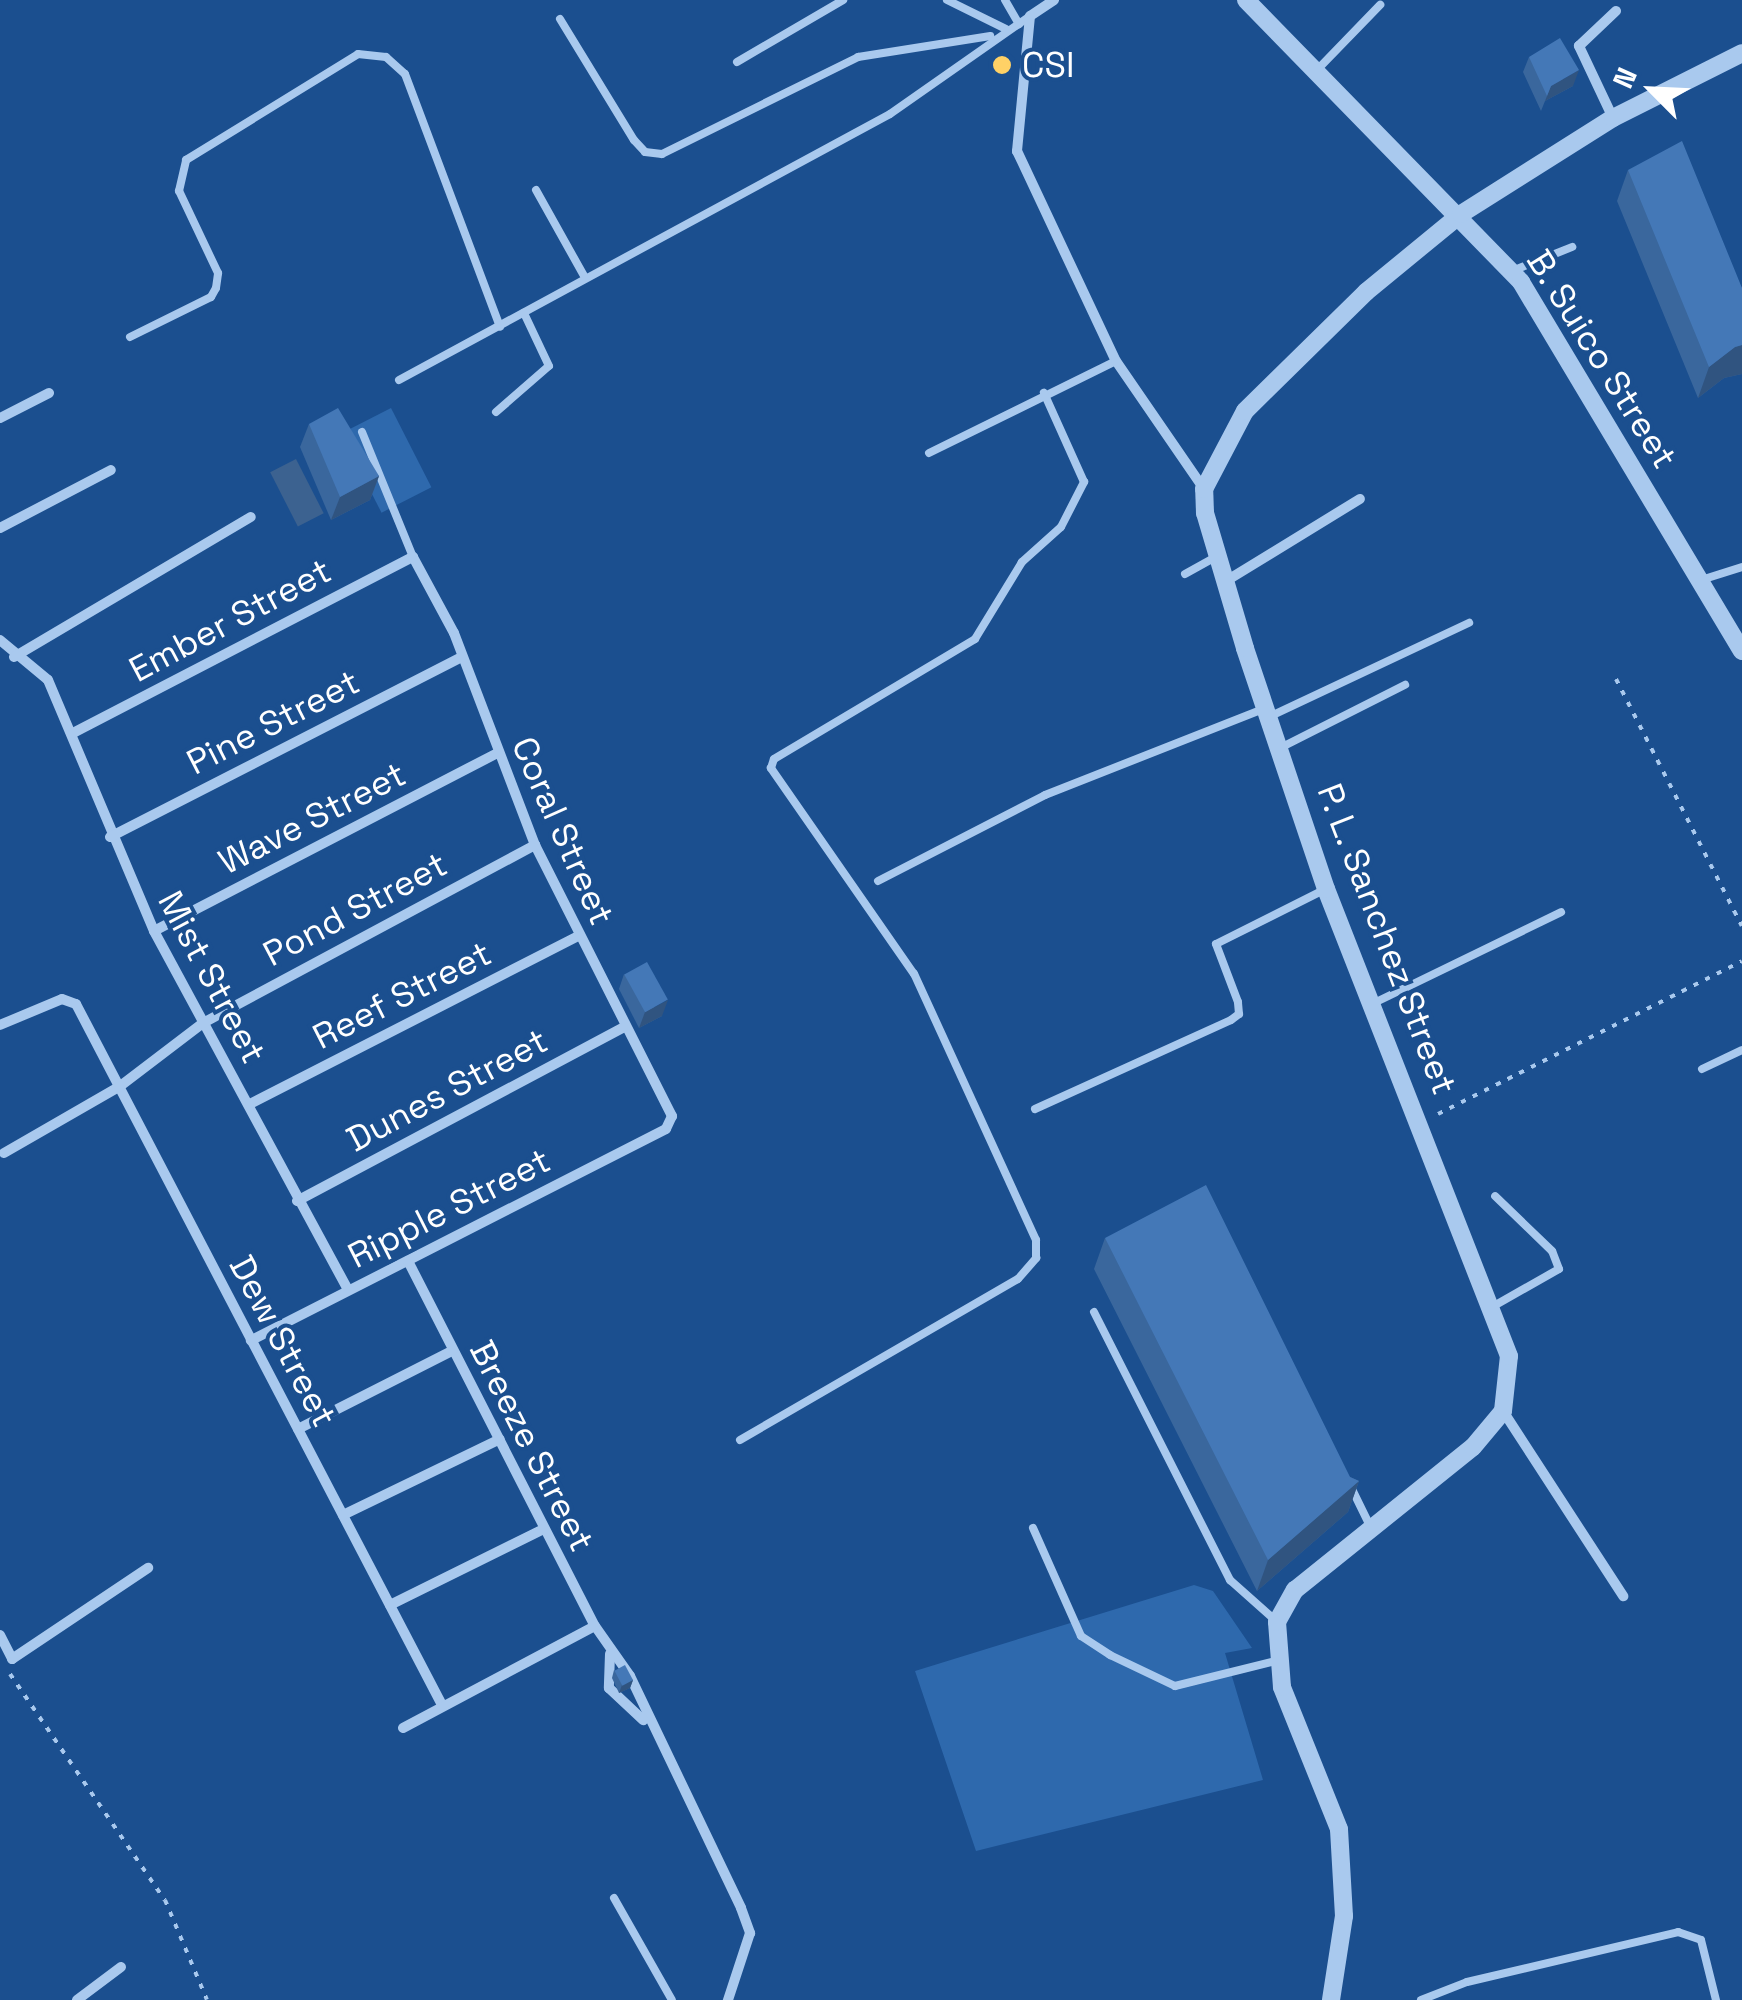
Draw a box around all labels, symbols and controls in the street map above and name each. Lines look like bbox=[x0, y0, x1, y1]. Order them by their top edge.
north arrow bbox=[1602, 40, 1702, 140]
place label: CSI bbox=[1022, 44, 1074, 86]
marker: CSI bbox=[991, 54, 1013, 76]
text: N bbox=[1604, 62, 1645, 94]
street label: B. Suico Street bbox=[1518, 241, 1686, 477]
street label: Ember Street bbox=[122, 549, 338, 691]
street label: Pine Street bbox=[180, 661, 366, 783]
street label: Coral Street bbox=[503, 730, 623, 932]
street label: Wave Street bbox=[211, 753, 413, 883]
street label: P. L. Sanchez Street bbox=[1308, 777, 1466, 1101]
street label: Pond Street bbox=[256, 843, 454, 975]
street label: Mist Street bbox=[149, 884, 275, 1070]
street label: Reef Street bbox=[306, 932, 498, 1058]
street label: Dunes Street bbox=[339, 1020, 555, 1160]
street label: Ripple Street bbox=[341, 1139, 557, 1277]
street label: Dew Street bbox=[220, 1248, 346, 1434]
street label: Breeze Street bbox=[461, 1334, 603, 1558]

